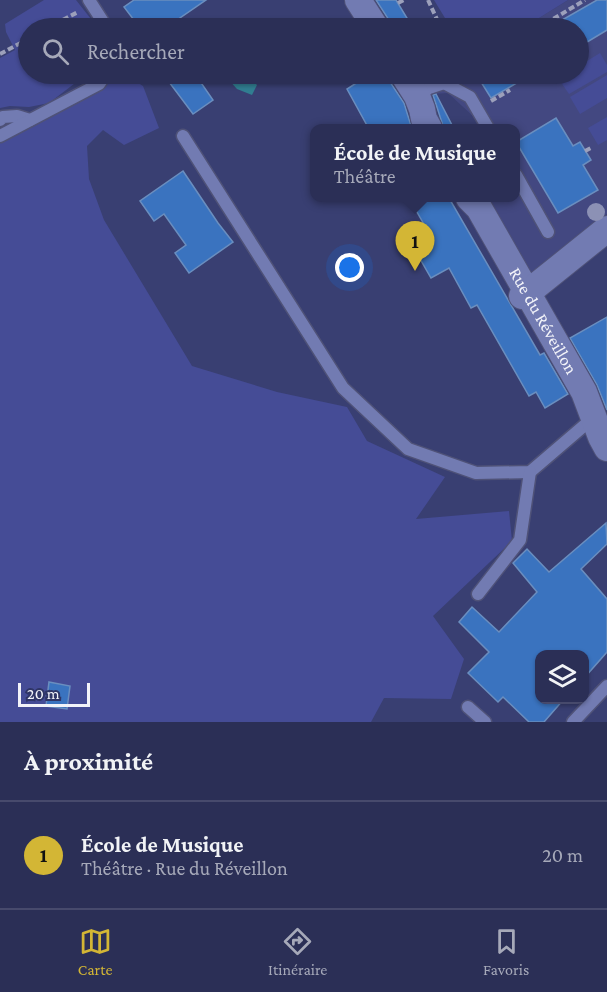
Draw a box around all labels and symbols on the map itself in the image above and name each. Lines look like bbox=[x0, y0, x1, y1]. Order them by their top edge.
pin: 1 bbox=[396, 222, 434, 271]
your location bbox=[335, 253, 364, 282]
street label: Rue du Réveillon bbox=[505, 264, 582, 378]
scale bar bbox=[18, 680, 90, 708]

